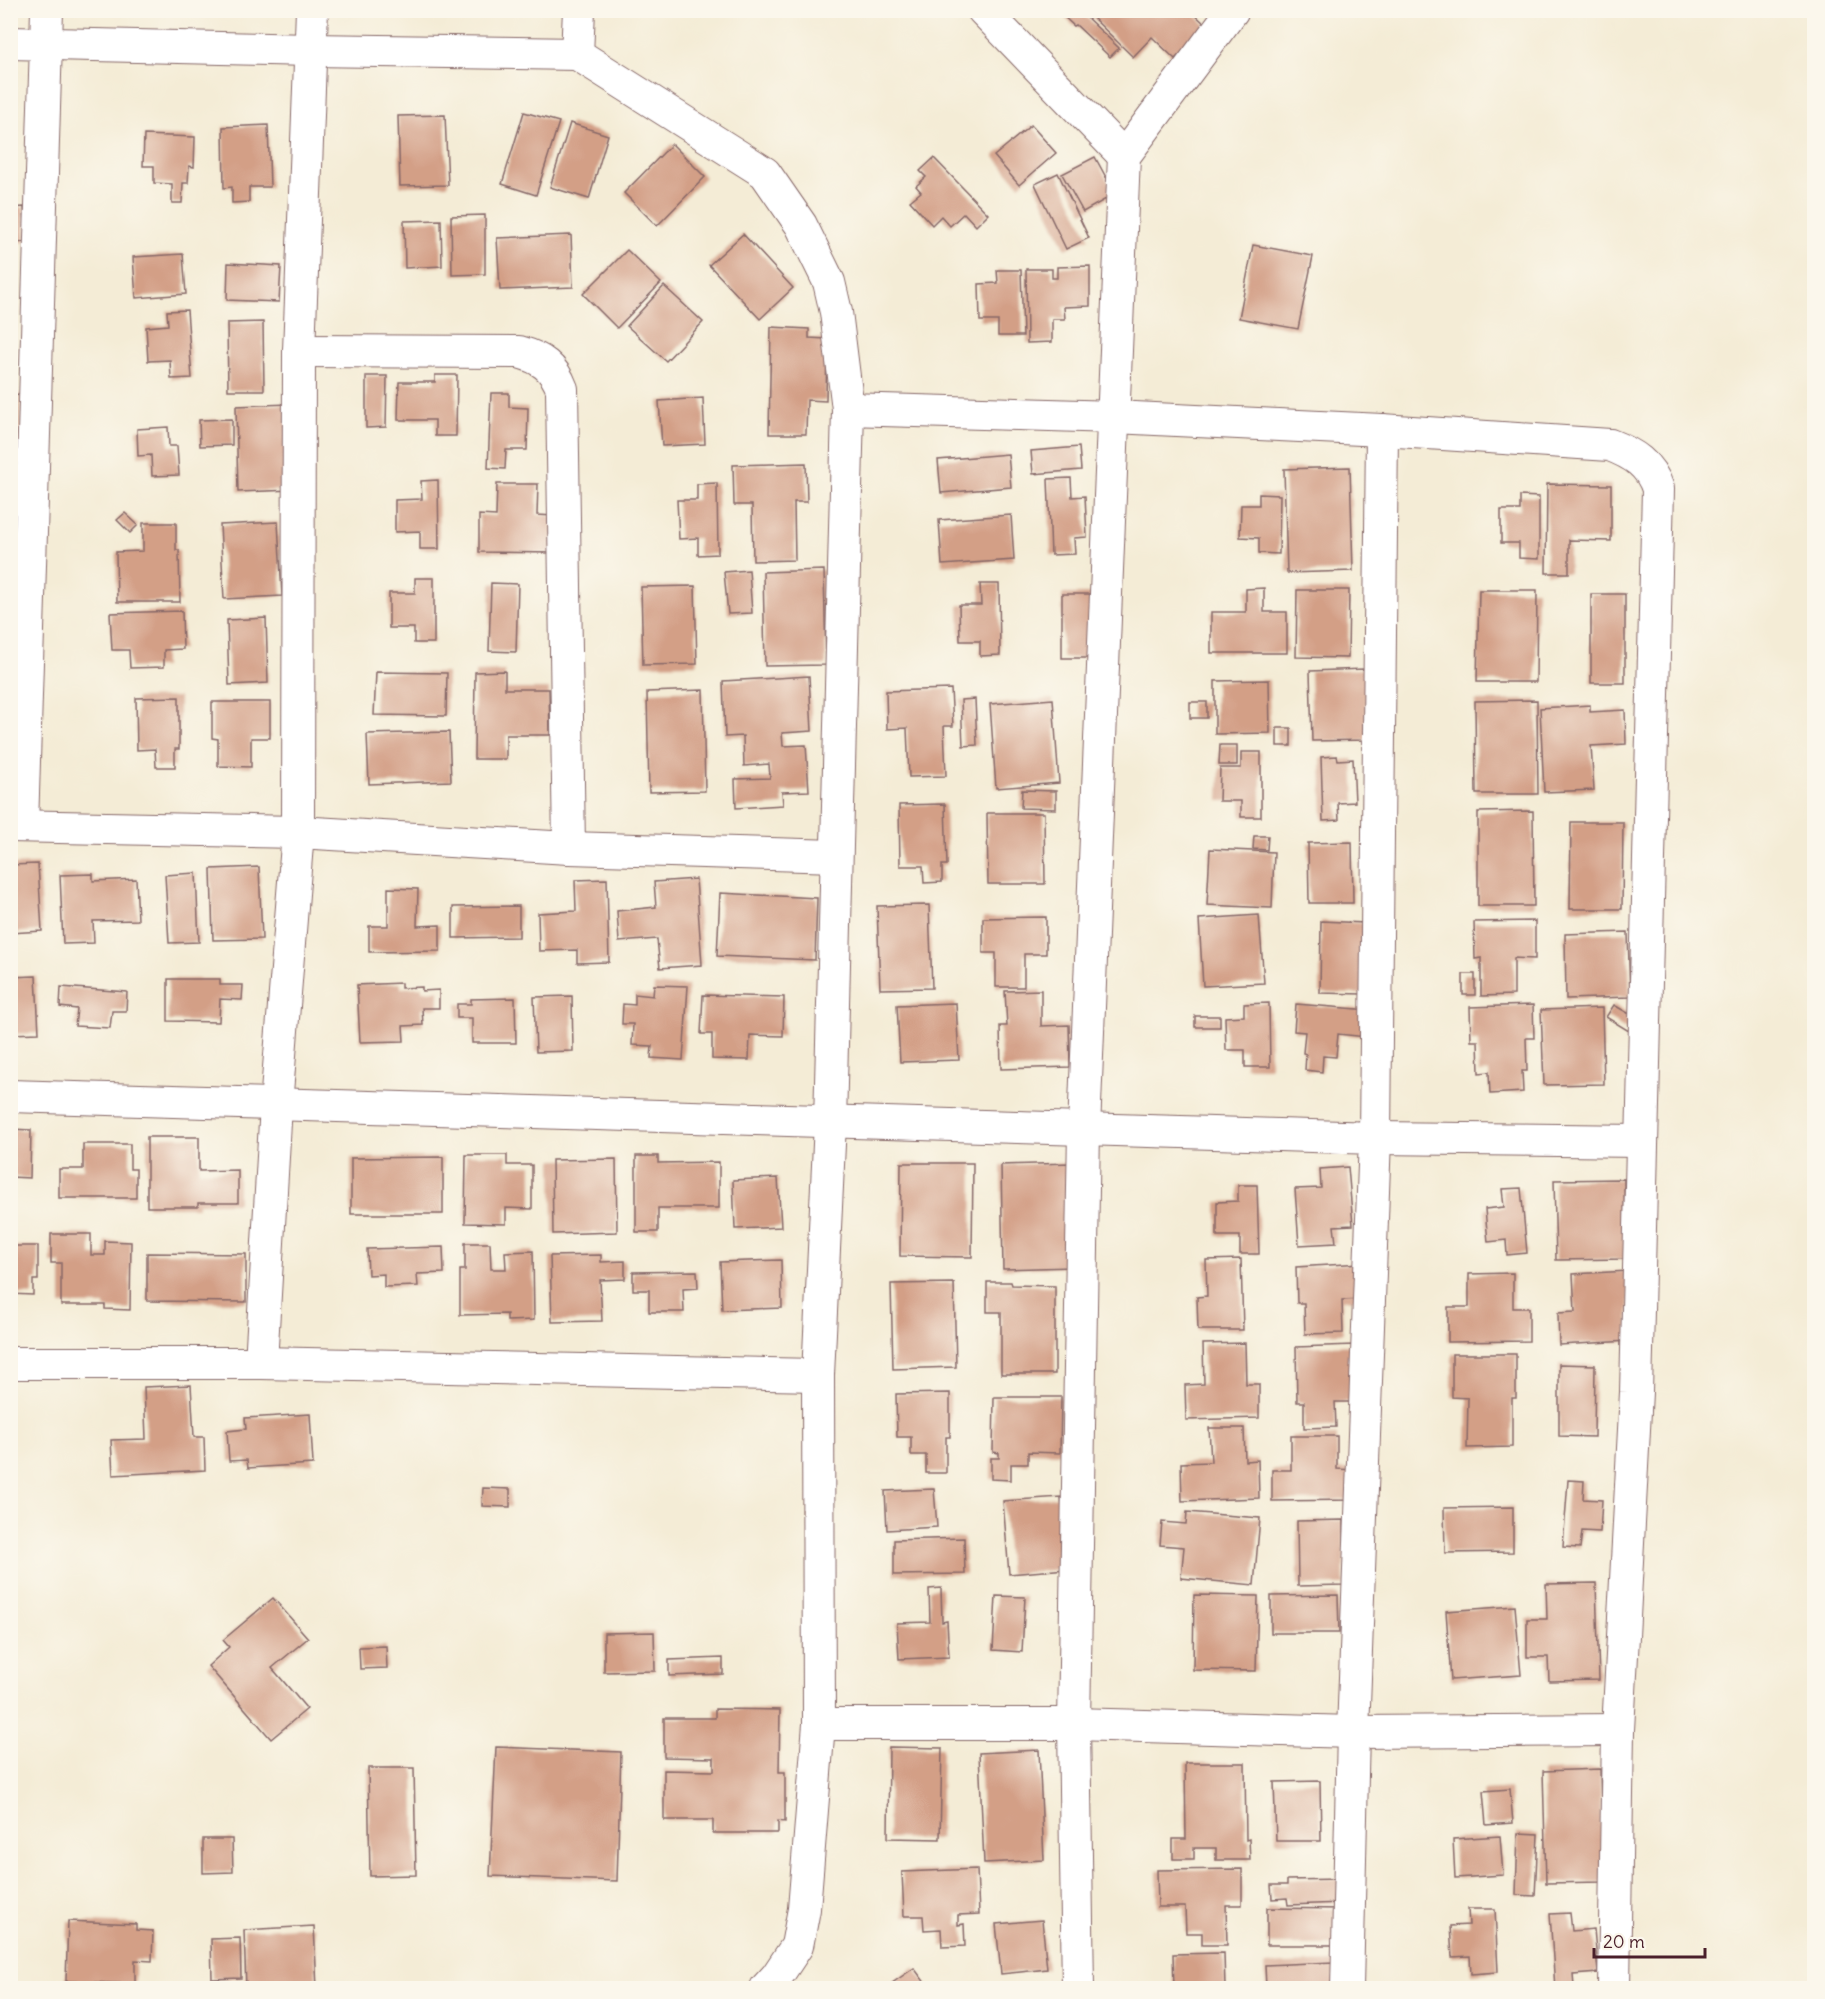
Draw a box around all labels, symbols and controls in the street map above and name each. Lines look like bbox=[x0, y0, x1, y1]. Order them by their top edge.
scale bar bbox=[1594, 1921, 1705, 1959]
text: 20 m bbox=[1603, 1930, 1645, 1953]

